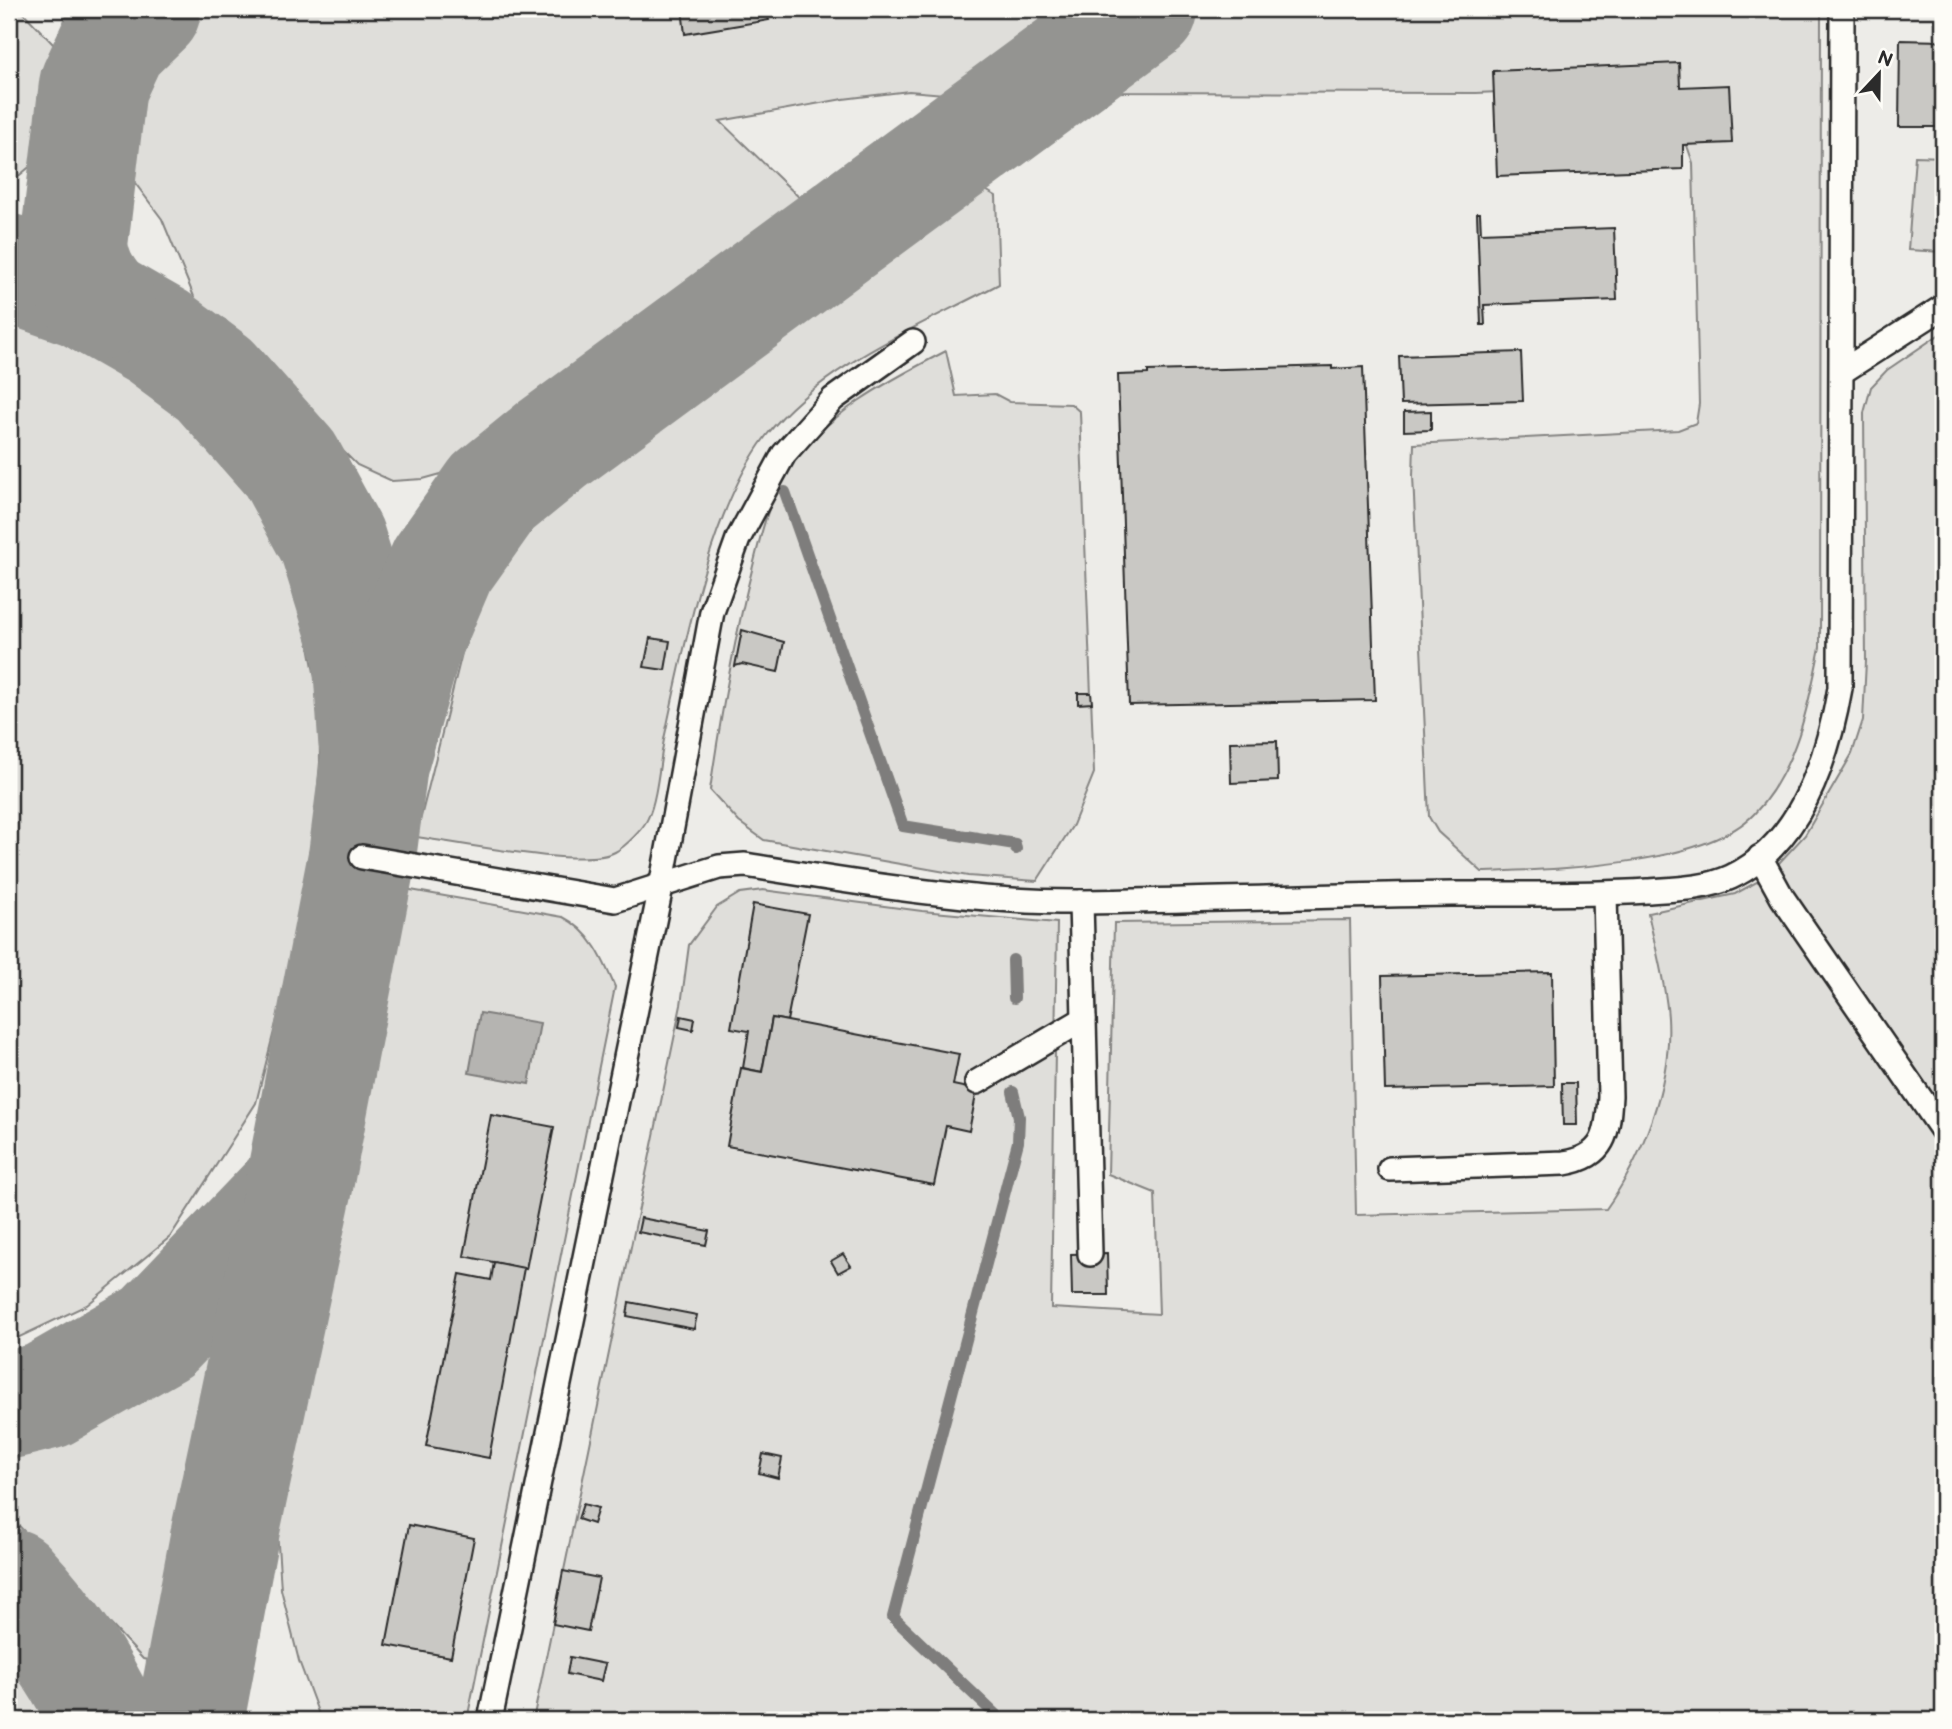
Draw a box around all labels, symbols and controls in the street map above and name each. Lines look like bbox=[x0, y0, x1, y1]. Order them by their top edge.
north arrow bbox=[1843, 38, 1913, 108]
text: N bbox=[1874, 46, 1896, 73]

